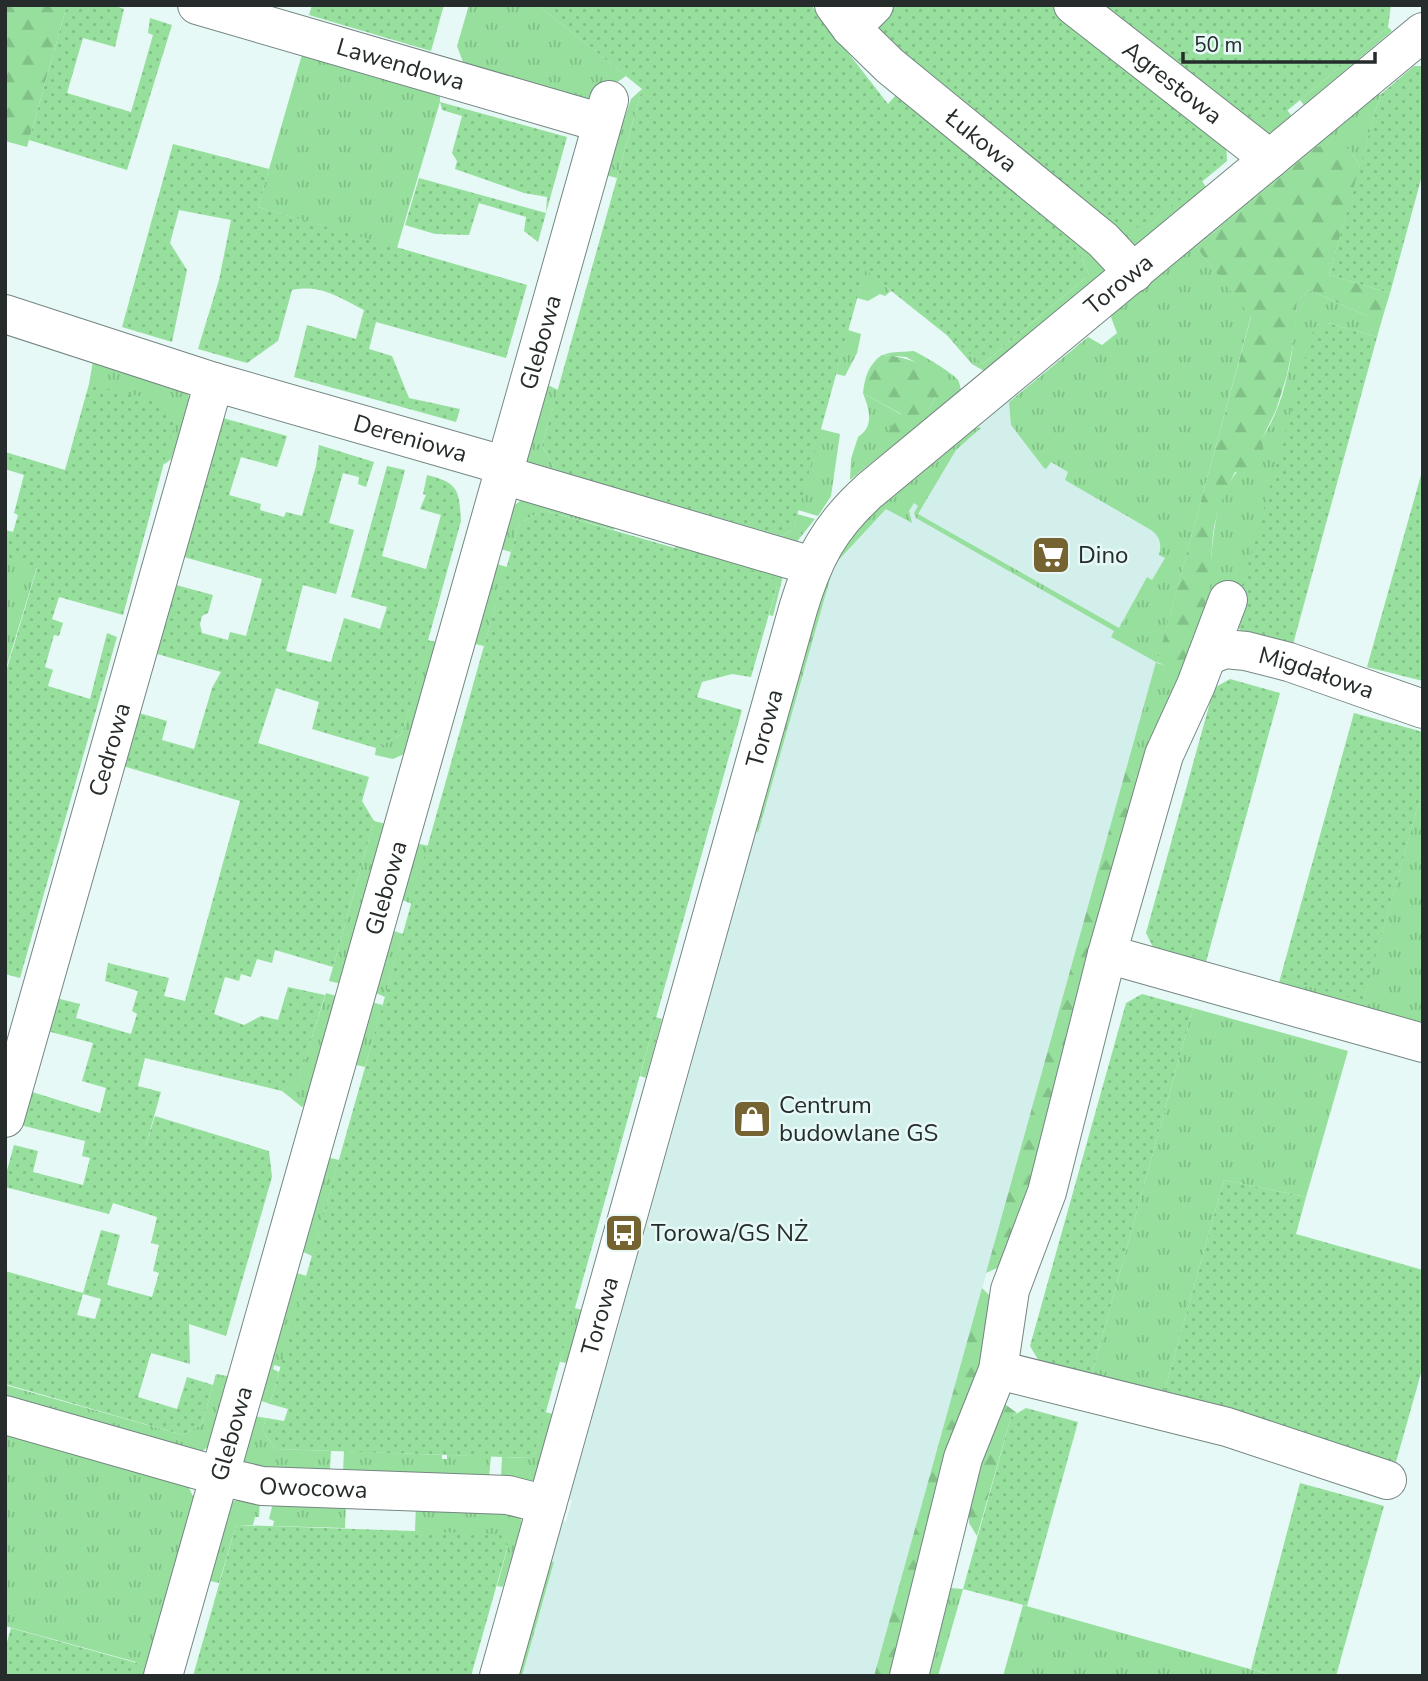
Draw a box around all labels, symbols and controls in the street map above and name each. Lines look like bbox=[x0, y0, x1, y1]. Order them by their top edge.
scale bar bbox=[1183, 21, 1376, 65]
street label: Lawendowa bbox=[333, 30, 468, 98]
text: 50 m bbox=[1194, 31, 1243, 59]
street label: Agrestowa bbox=[1116, 34, 1229, 132]
street label: Łukowa bbox=[938, 101, 1024, 180]
street label: Torowa bbox=[1077, 246, 1160, 322]
street label: Glebowa bbox=[512, 291, 569, 393]
street label: Dereniowa bbox=[350, 407, 471, 470]
supermarket icon: Dino bbox=[1030, 534, 1072, 576]
place label: Dino bbox=[1078, 539, 1128, 571]
street label: Migdałowa bbox=[1255, 639, 1378, 707]
street label: Torowa bbox=[738, 686, 791, 771]
street label: Cedrowa bbox=[81, 699, 138, 800]
street label: Glebowa bbox=[357, 837, 415, 939]
place label: Centrum budowlane GS bbox=[779, 1089, 938, 1149]
shop icon: Centrum budowlane GS bbox=[731, 1098, 773, 1140]
bus stop icon: Torowa/GS NŻ bbox=[603, 1212, 645, 1254]
place label: Torowa/GS NŻ bbox=[651, 1217, 808, 1249]
street label: Torowa bbox=[574, 1273, 626, 1359]
street label: Glebowa bbox=[203, 1382, 260, 1485]
street label: Owocowa bbox=[258, 1470, 368, 1506]

